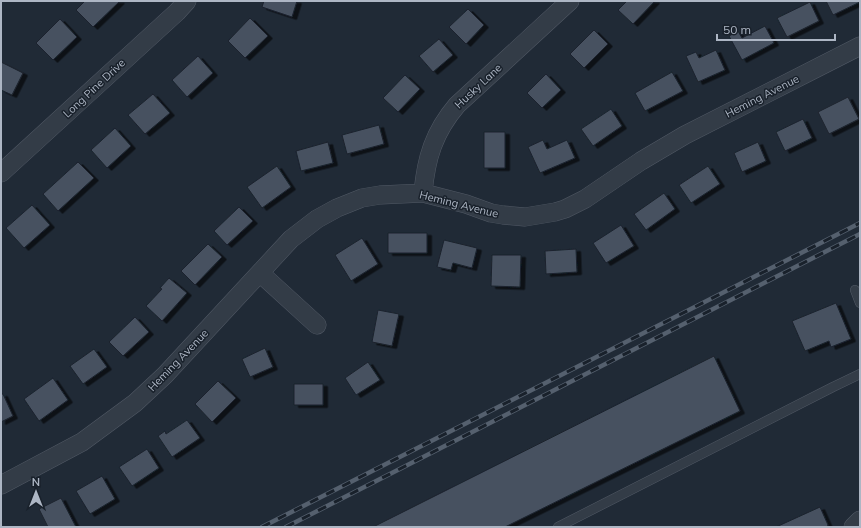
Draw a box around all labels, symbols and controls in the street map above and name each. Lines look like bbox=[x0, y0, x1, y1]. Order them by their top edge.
scale bar bbox=[717, 16, 835, 42]
text: 50 m bbox=[723, 22, 751, 37]
street label: Long Pine Drive bbox=[60, 56, 128, 120]
street label: Husky Lane bbox=[451, 61, 505, 111]
street label: Heming Avenue bbox=[723, 71, 801, 121]
street label: Heming Avenue bbox=[418, 187, 500, 221]
street label: Heming Avenue bbox=[145, 326, 211, 394]
north arrow bbox=[16, 472, 56, 512]
text: N bbox=[32, 475, 40, 489]

